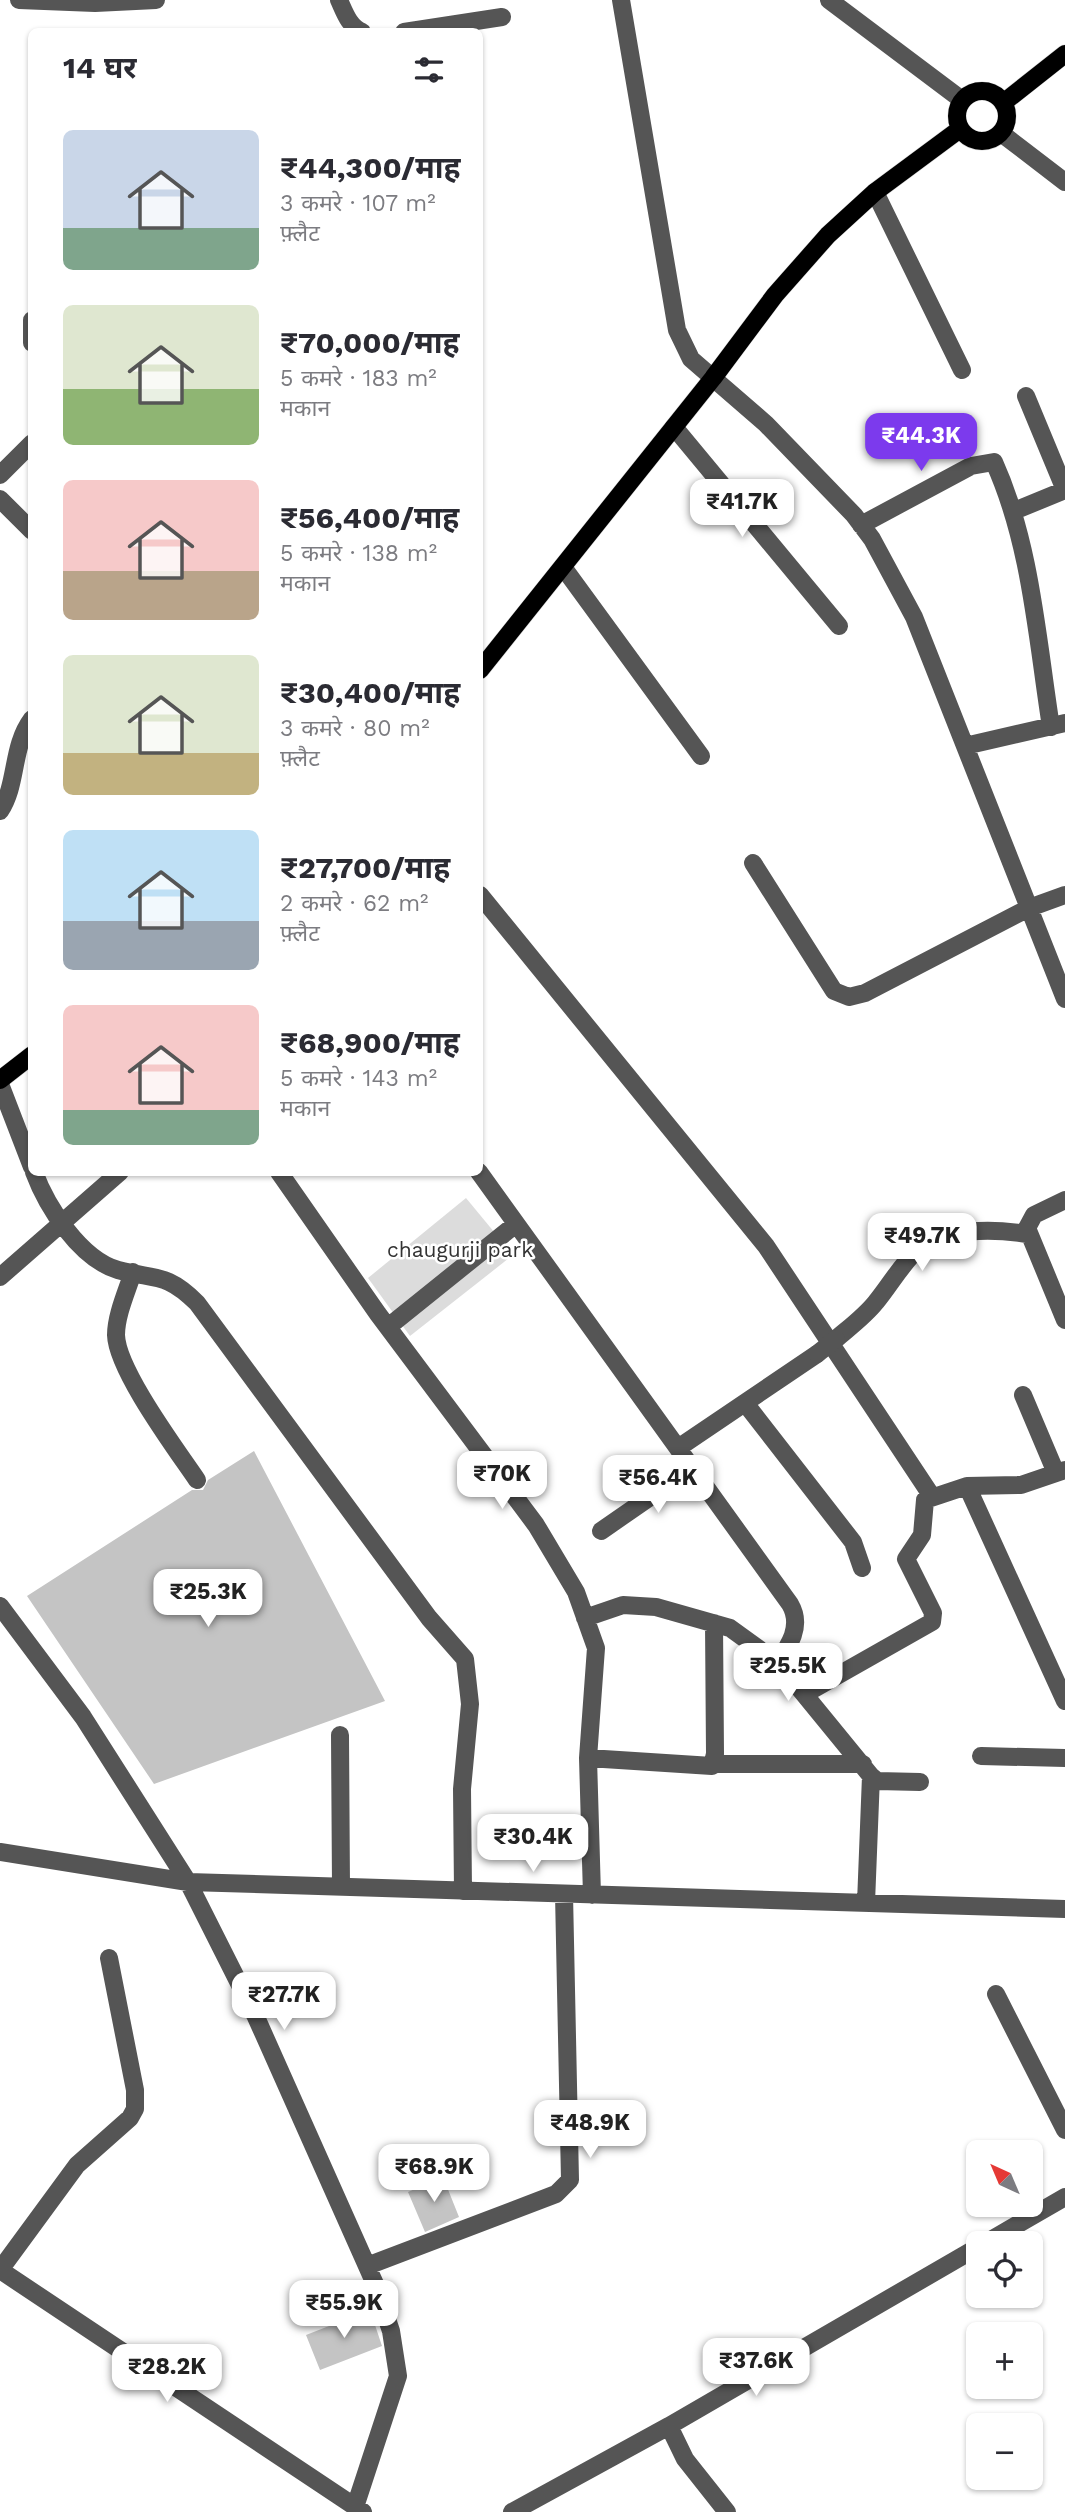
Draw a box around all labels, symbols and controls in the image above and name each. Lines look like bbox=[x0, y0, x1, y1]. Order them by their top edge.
text: 14 घर bbox=[63, 50, 137, 85]
icon: filters bbox=[410, 51, 448, 89]
text: ₹44,300/माह bbox=[280, 150, 461, 185]
icon: home bbox=[119, 158, 203, 242]
text: 3 कमरे · 107 m² bbox=[280, 190, 436, 217]
text: फ़्लैट bbox=[280, 220, 320, 247]
text: ₹70,000/माह bbox=[280, 325, 460, 360]
icon: home bbox=[119, 333, 203, 417]
text: 5 कमरे · 183 m² bbox=[280, 365, 437, 392]
text: मकान bbox=[280, 395, 330, 422]
pin: ₹44.3K bbox=[864, 414, 978, 473]
text: ₹44.3K bbox=[881, 422, 961, 449]
pin: ₹41.7K bbox=[685, 480, 799, 539]
text: ₹41.7K bbox=[706, 488, 778, 515]
text: ₹56,400/माह bbox=[280, 500, 459, 535]
icon: home bbox=[119, 508, 203, 592]
text: 5 कमरे · 138 m² bbox=[280, 540, 437, 567]
text: मकान bbox=[280, 570, 330, 597]
text: ₹30,400/माह bbox=[280, 675, 460, 710]
icon: home bbox=[119, 683, 203, 767]
text: 3 कमरे · 80 m² bbox=[280, 715, 430, 742]
text: फ़्लैट bbox=[280, 745, 320, 772]
text: ₹27,700/माह bbox=[280, 850, 450, 885]
icon: home bbox=[119, 858, 203, 942]
text: 2 कमरे · 62 m² bbox=[280, 890, 429, 917]
text: फ़्लैट bbox=[280, 920, 320, 947]
text: ₹68,900/माह bbox=[280, 1025, 460, 1060]
icon: home bbox=[119, 1033, 203, 1117]
text: 5 कमरे · 143 m² bbox=[280, 1065, 437, 1092]
text: मकान bbox=[280, 1095, 330, 1122]
pin: ₹49.7K bbox=[865, 1214, 979, 1273]
text: ₹49.7K bbox=[884, 1222, 960, 1249]
park label: chaugurji park bbox=[387, 1237, 533, 1262]
pin: ₹70K bbox=[461, 1452, 543, 1511]
pin: ₹56.4K bbox=[601, 1456, 715, 1515]
text: ₹70K bbox=[473, 1460, 531, 1487]
text: ₹56.4K bbox=[619, 1464, 697, 1491]
pin: ₹25.3K bbox=[151, 1570, 265, 1629]
text: ₹25.3K bbox=[169, 1578, 247, 1605]
pin: ₹25.5K bbox=[731, 1644, 845, 1703]
text: ₹25.5K bbox=[750, 1652, 826, 1679]
pin: ₹30.4K bbox=[476, 1814, 590, 1874]
text: ₹30.4K bbox=[493, 1823, 573, 1850]
pin: ₹27.7K bbox=[227, 1972, 341, 2032]
text: ₹27.7K bbox=[248, 1981, 320, 2008]
pin: ₹48.9K bbox=[533, 2100, 647, 2160]
text: ₹48.9K bbox=[550, 2109, 630, 2136]
north arrow bbox=[966, 2140, 1043, 2217]
map controls bbox=[966, 2140, 1043, 2490]
pin: ₹68.9K bbox=[377, 2144, 491, 2204]
text: ₹68.9K bbox=[394, 2153, 474, 2180]
button: locate bbox=[966, 2231, 1043, 2308]
pin: ₹55.9K bbox=[287, 2280, 401, 2340]
text: ₹55.9K bbox=[305, 2289, 383, 2316]
button: + bbox=[966, 2322, 1043, 2399]
pin: ₹37.6K bbox=[699, 2338, 813, 2398]
pin: ₹28.2K bbox=[110, 2344, 224, 2404]
text: ₹37.6K bbox=[719, 2347, 793, 2374]
text: ₹28.2K bbox=[128, 2353, 206, 2380]
button: − bbox=[966, 2413, 1043, 2490]

